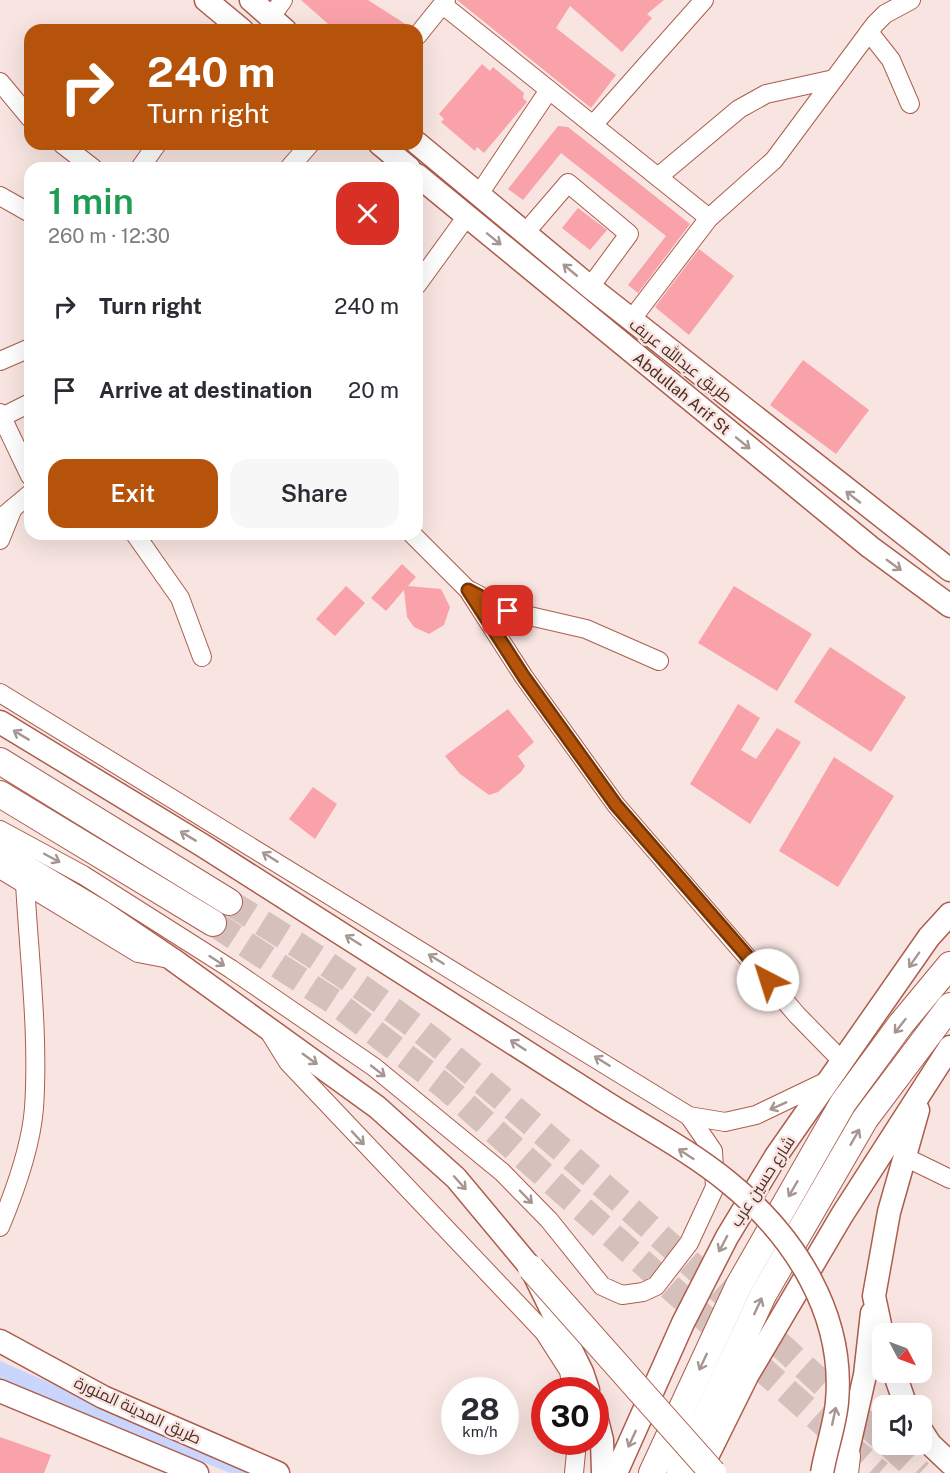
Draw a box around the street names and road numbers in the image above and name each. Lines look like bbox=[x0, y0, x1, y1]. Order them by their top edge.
street label: طريق عبدالله عريف bbox=[625, 314, 736, 407]
street label: Abdullah Arif St bbox=[629, 348, 734, 438]
street label: شارع حسين عرب bbox=[726, 1132, 800, 1231]
street label: طريق المدينة المنورة bbox=[71, 1373, 204, 1449]

